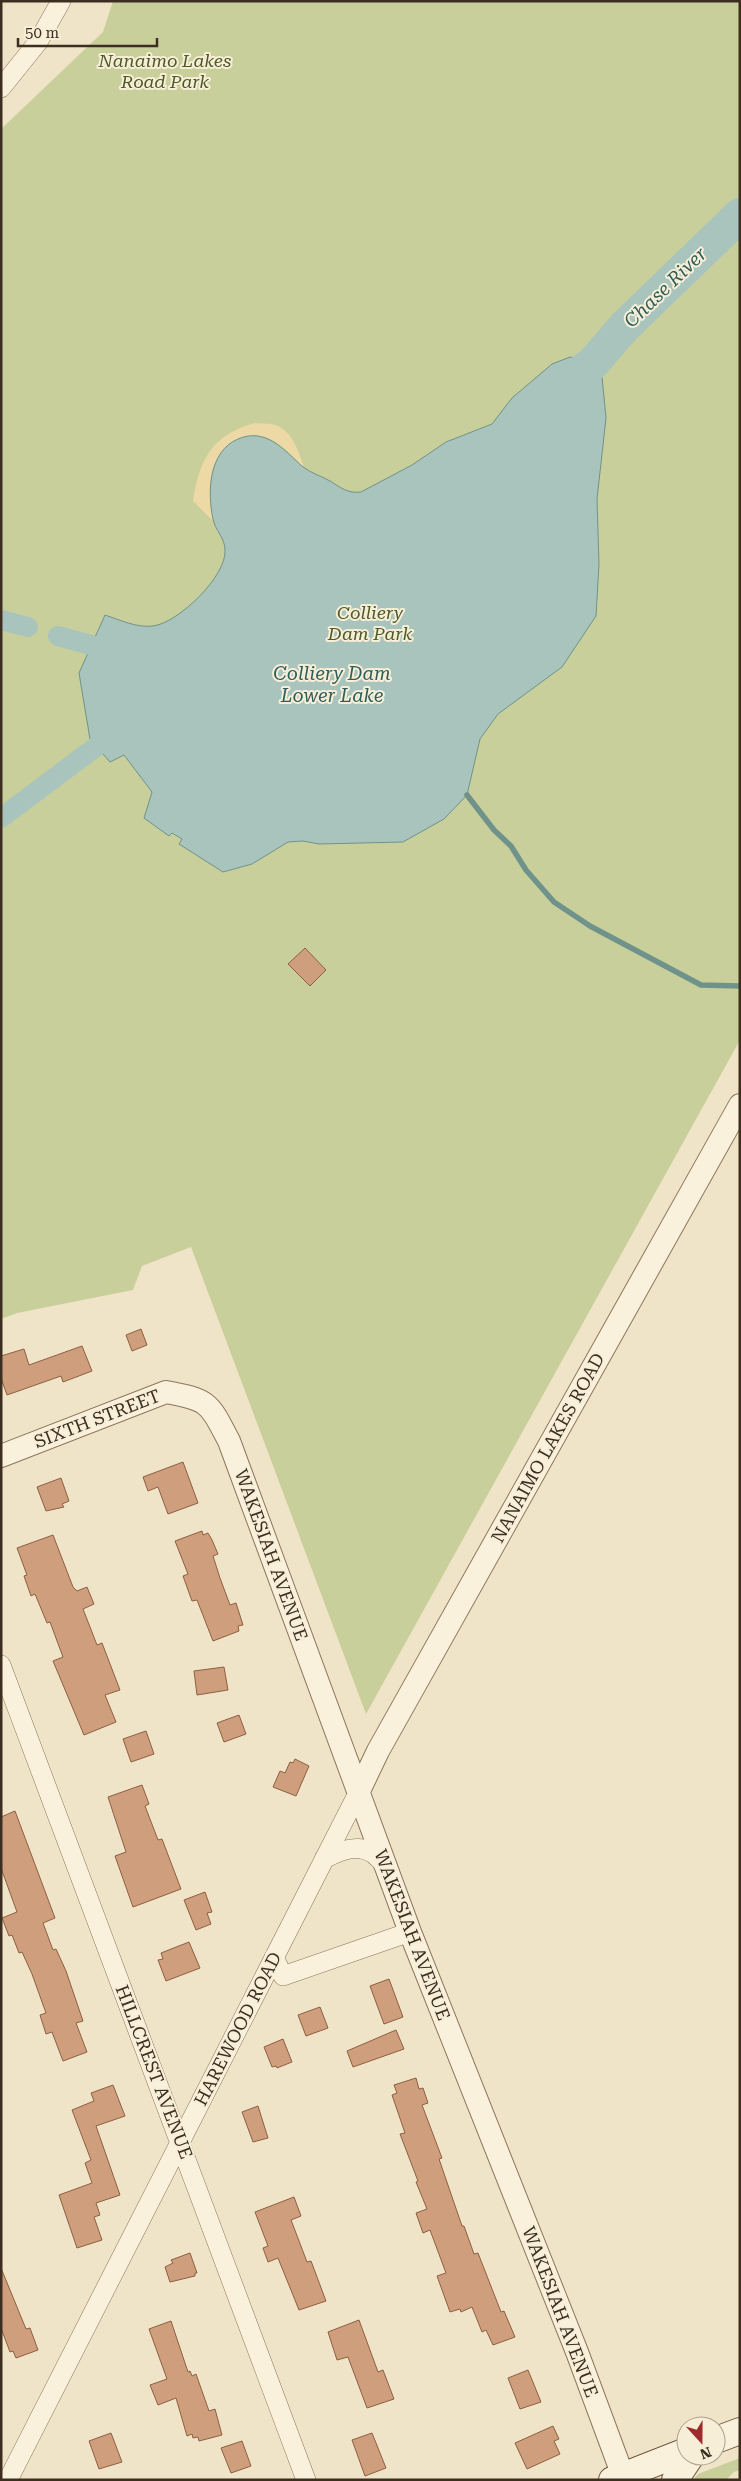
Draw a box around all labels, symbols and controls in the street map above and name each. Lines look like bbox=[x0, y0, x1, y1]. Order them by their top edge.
scale bar bbox=[18, 15, 156, 47]
text: 50 m bbox=[25, 24, 60, 42]
park label: Nanaimo Lakes Road Park bbox=[98, 50, 231, 92]
water label: Chase River bbox=[619, 242, 711, 332]
park label: Colliery Dam Park bbox=[327, 602, 412, 644]
water label: Colliery Dam Lower Lake bbox=[273, 662, 391, 707]
street label: NANAIMO LAKES ROAD bbox=[487, 1349, 609, 1546]
street label: SIXTH STREET bbox=[31, 1385, 163, 1452]
street label: WAKESIAH AVENUE bbox=[231, 1466, 312, 1644]
street label: WAKESIAH AVENUE bbox=[370, 1847, 455, 2023]
street label: HAREWOOD ROAD bbox=[190, 1948, 285, 2109]
street label: HILLCREST AVENUE bbox=[112, 1982, 197, 2162]
street label: WAKESIAH AVENUE bbox=[518, 2224, 603, 2400]
north arrow bbox=[676, 2416, 726, 2466]
text: N bbox=[698, 2444, 714, 2463]

